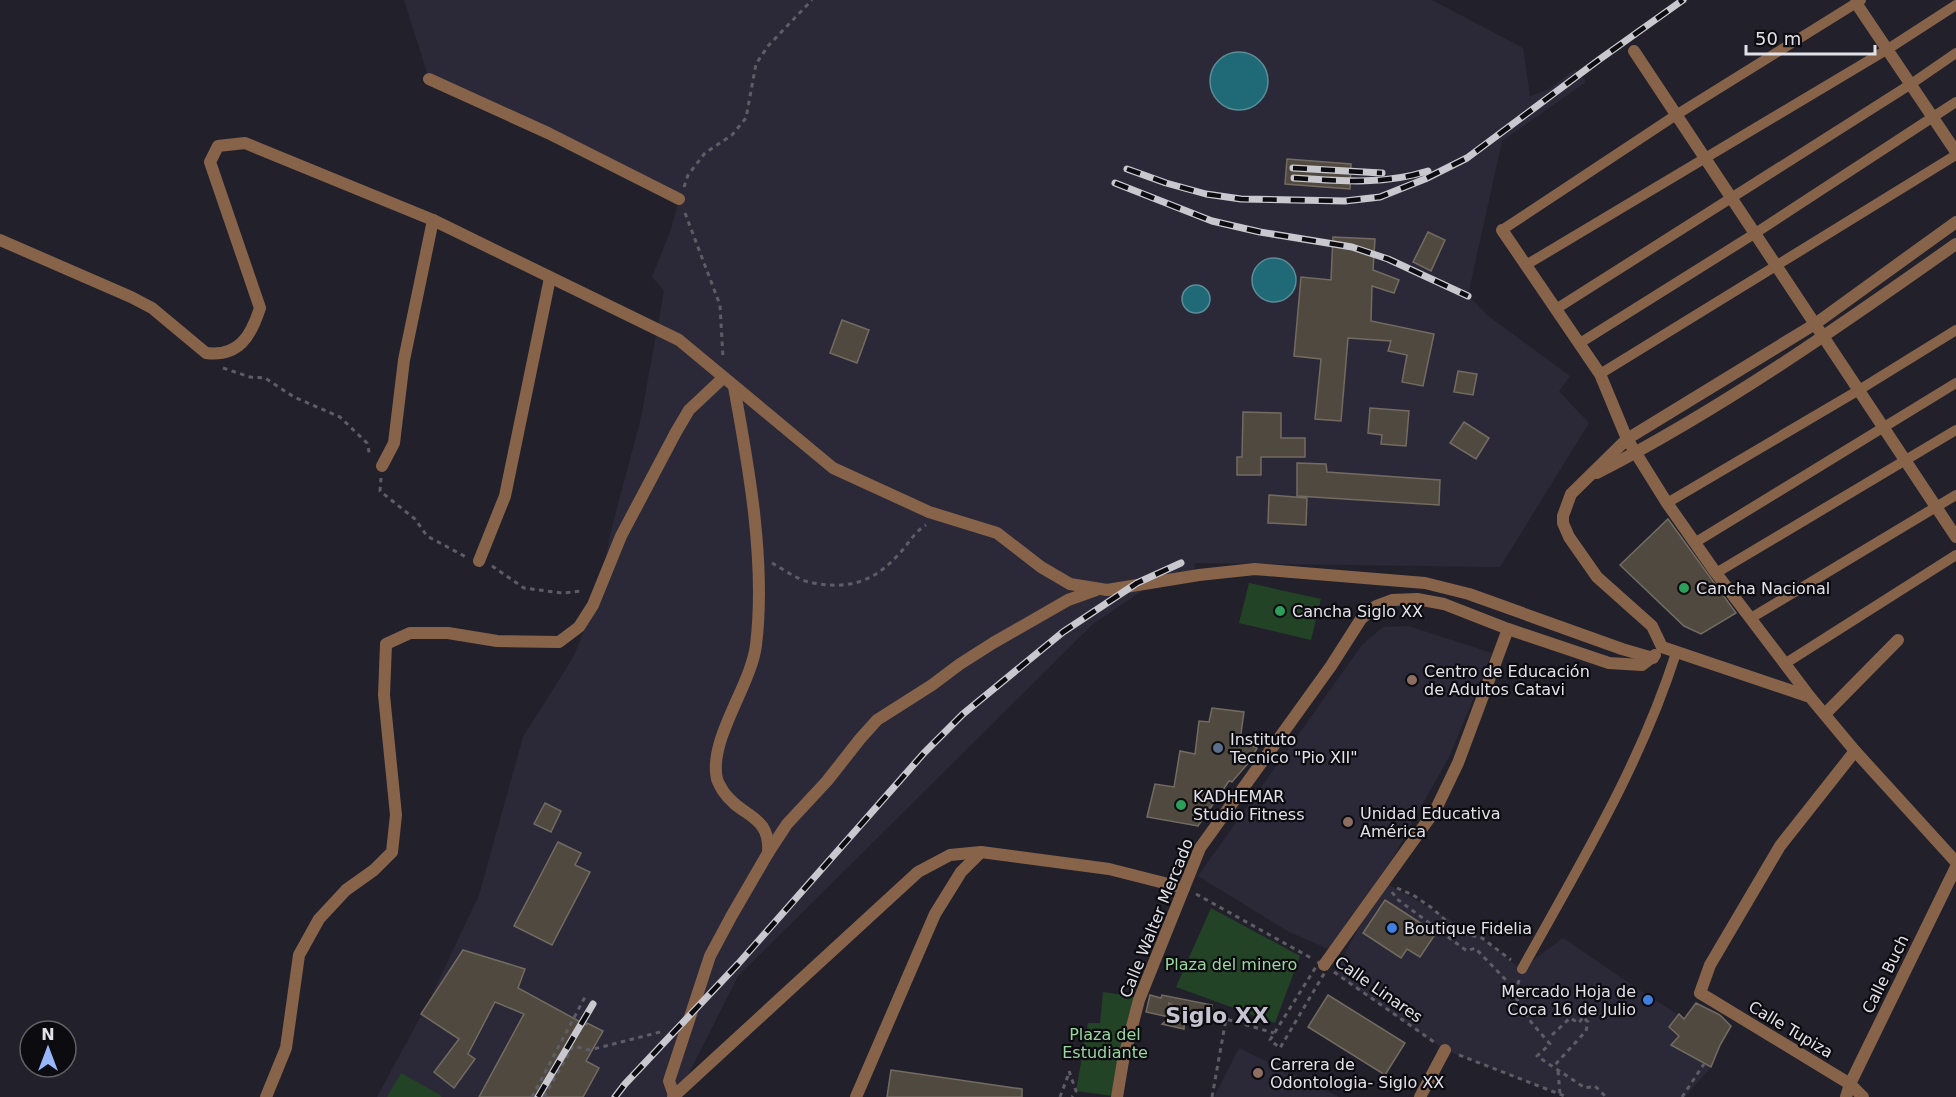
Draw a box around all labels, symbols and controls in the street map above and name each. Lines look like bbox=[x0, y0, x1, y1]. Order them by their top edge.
scale bar bbox=[1746, 18, 1875, 56]
text: 50 m bbox=[1755, 28, 1801, 49]
place label: Cancha Nacional bbox=[1696, 579, 1830, 598]
marker: Cancha Nacional bbox=[1677, 581, 1691, 595]
place label: Cancha Siglo XX bbox=[1292, 602, 1423, 621]
marker: Cancha Siglo XX bbox=[1273, 604, 1287, 618]
place label: Centro de Educación de Adultos Catavi bbox=[1424, 662, 1590, 699]
marker: Centro de Educación de Adultos Catavi bbox=[1405, 673, 1419, 687]
place label: Instituto Tecnico "Pio XII" bbox=[1229, 730, 1358, 767]
marker: Instituto Tecnico "Pio XII" bbox=[1211, 741, 1225, 755]
place label: KADHEMAR Studio Fitness bbox=[1193, 787, 1304, 824]
marker: KADHEMAR Studio Fitness bbox=[1174, 798, 1188, 812]
place label: Unidad Educativa América bbox=[1360, 804, 1501, 841]
marker: Unidad Educativa América bbox=[1341, 815, 1355, 829]
street label: Calle Walter Mercado bbox=[1116, 836, 1197, 1001]
place label: Boutique Fidelia bbox=[1404, 919, 1532, 938]
marker: Boutique Fidelia bbox=[1385, 921, 1399, 935]
street label: Calle Buch bbox=[1858, 932, 1913, 1017]
street label: Calle Linares bbox=[1331, 952, 1426, 1027]
park label: Plaza del minero bbox=[1165, 955, 1297, 974]
place label: Mercado Hoja de Coca 16 de Julio bbox=[1501, 982, 1636, 1019]
marker: Mercado Hoja de Coca 16 de Julio bbox=[1641, 993, 1655, 1007]
street label: Calle Tupiza bbox=[1745, 997, 1836, 1062]
district label: Siglo XX bbox=[1165, 1003, 1269, 1028]
north arrow bbox=[18, 1019, 78, 1079]
text: N bbox=[41, 1025, 55, 1044]
park label: Plaza del Estudiante bbox=[1062, 1025, 1148, 1062]
place label: Carrera de Odontologia- Siglo XX bbox=[1270, 1055, 1444, 1092]
marker: Carrera de Odontologia- Siglo XX bbox=[1251, 1066, 1265, 1080]

